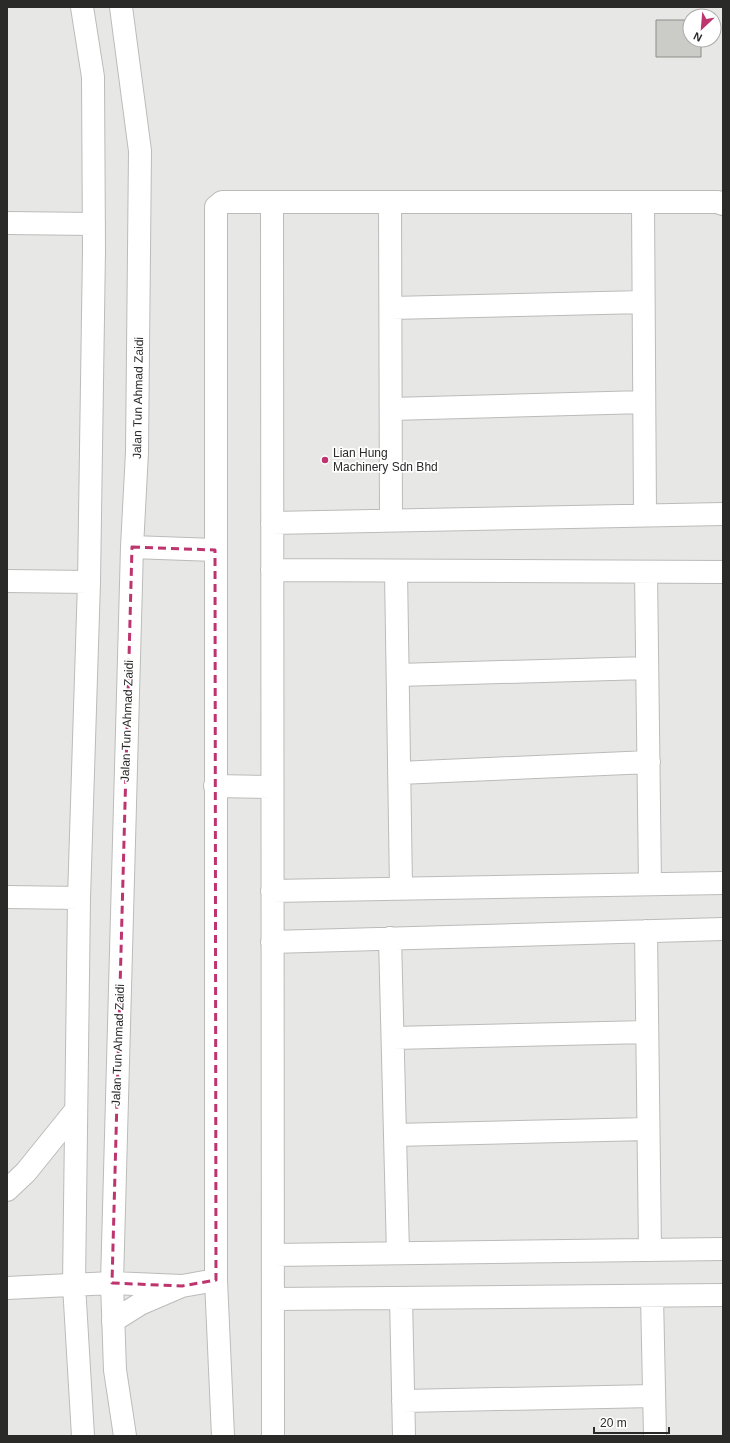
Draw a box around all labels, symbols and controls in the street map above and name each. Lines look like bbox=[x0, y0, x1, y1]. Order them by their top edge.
north arrow bbox=[682, 8, 722, 48]
text: N bbox=[691, 30, 704, 44]
street label: Jalan Tun Ahmad Zaidi bbox=[130, 337, 146, 459]
place label: Lian Hung Machinery Sdn Bhd bbox=[333, 446, 438, 474]
marker: Lian Hung Machinery Sdn Bhd bbox=[320, 455, 330, 465]
street label: Jalan Tun Ahmad Zaidi bbox=[118, 660, 136, 782]
street label: Jalan Tun Ahmad Zaidi bbox=[109, 984, 127, 1106]
scale bar bbox=[594, 1409, 669, 1435]
text: 20 m bbox=[600, 1416, 627, 1430]

